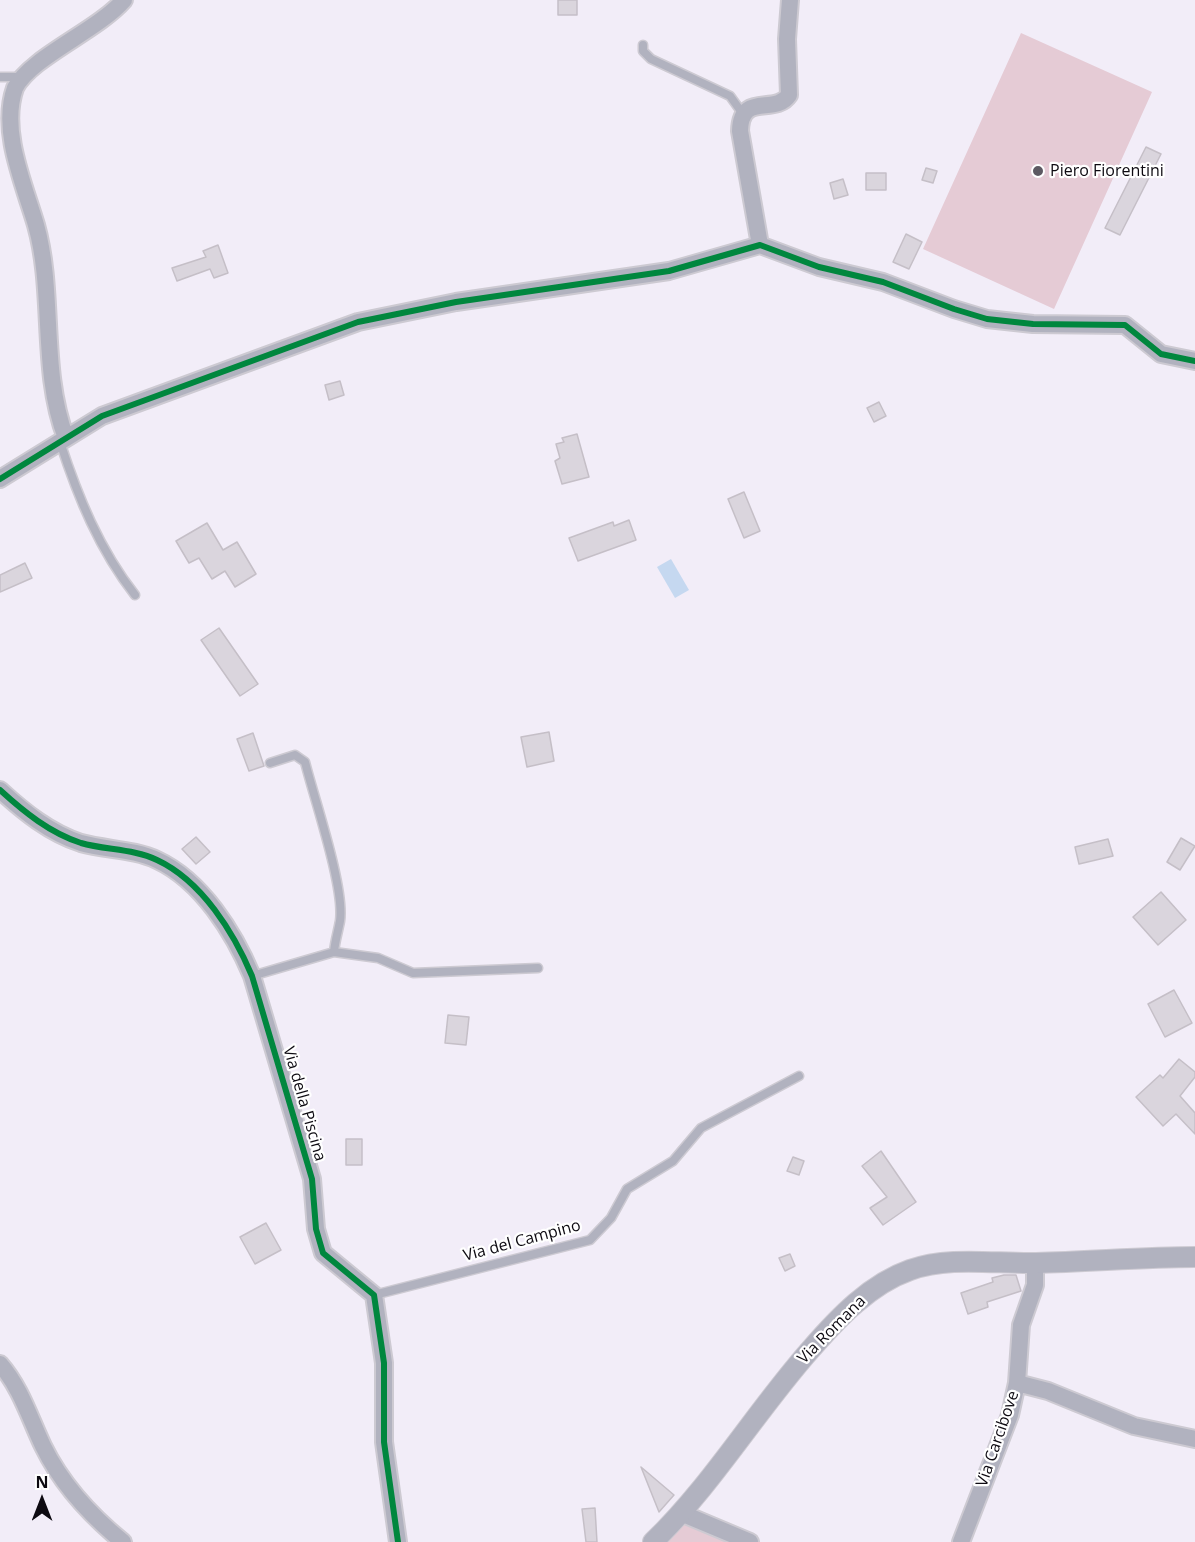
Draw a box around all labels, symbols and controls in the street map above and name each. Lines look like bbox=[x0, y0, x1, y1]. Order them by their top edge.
place label: Piero Fiorentini bbox=[1050, 161, 1164, 181]
marker: Piero Fiorentini bbox=[1031, 164, 1045, 178]
street label: Via della Piscina bbox=[278, 1045, 330, 1163]
street label: Via del Campino bbox=[461, 1216, 583, 1266]
street label: Via Romana bbox=[794, 1292, 870, 1368]
street label: Via Carcibove bbox=[973, 1388, 1023, 1490]
north arrow bbox=[12, 1470, 72, 1530]
text: N bbox=[35, 1471, 49, 1493]

